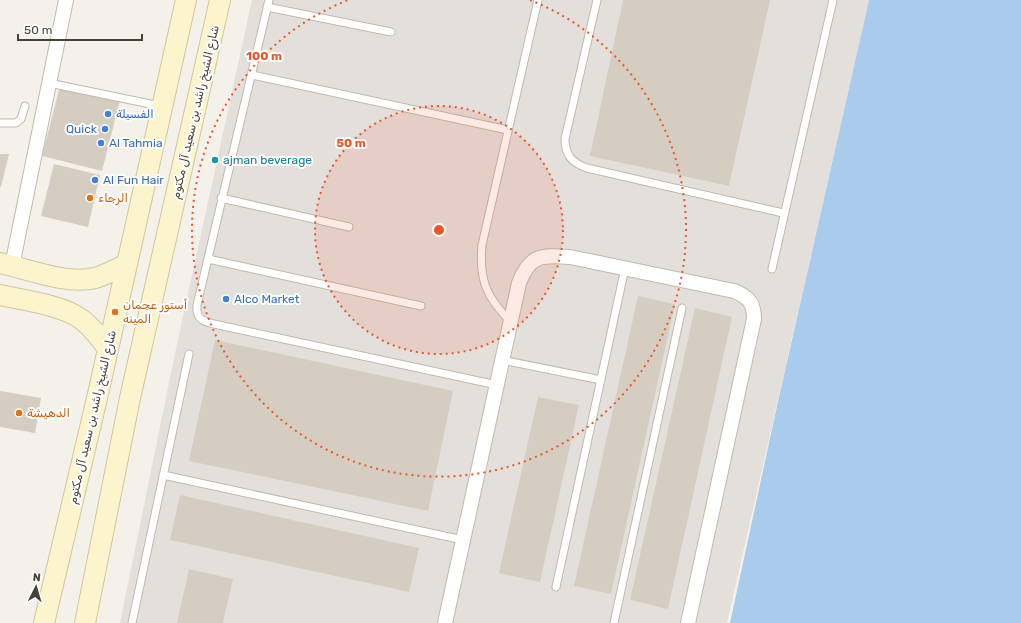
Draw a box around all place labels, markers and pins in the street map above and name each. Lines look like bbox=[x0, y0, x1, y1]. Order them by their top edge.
place label: الفسيلة bbox=[116, 107, 154, 121]
marker: الفسيلة bbox=[103, 109, 113, 119]
place label: Quick bbox=[66, 122, 98, 136]
marker: Quick bbox=[100, 124, 110, 134]
place label: Al Tahmia bbox=[109, 136, 163, 150]
marker: Al Tahmia bbox=[96, 138, 106, 148]
place label: ajman beverage bbox=[223, 153, 312, 167]
marker: ajman beverage bbox=[210, 155, 220, 165]
place label: Al Fun Hair bbox=[103, 173, 164, 187]
marker: Al Fun Hair bbox=[90, 175, 100, 185]
place label: الرجاء bbox=[98, 191, 128, 206]
marker: الرجاء bbox=[85, 193, 95, 203]
centre of rings bbox=[432, 223, 446, 237]
place label: Alco Market bbox=[234, 292, 300, 306]
marker: Alco Market bbox=[221, 294, 231, 304]
place label: أستور عجمان المينه bbox=[123, 298, 187, 326]
marker: أستور عجمان المينه bbox=[110, 307, 120, 317]
place label: الدهيشة bbox=[27, 406, 70, 420]
marker: الدهيشة bbox=[14, 408, 24, 418]

